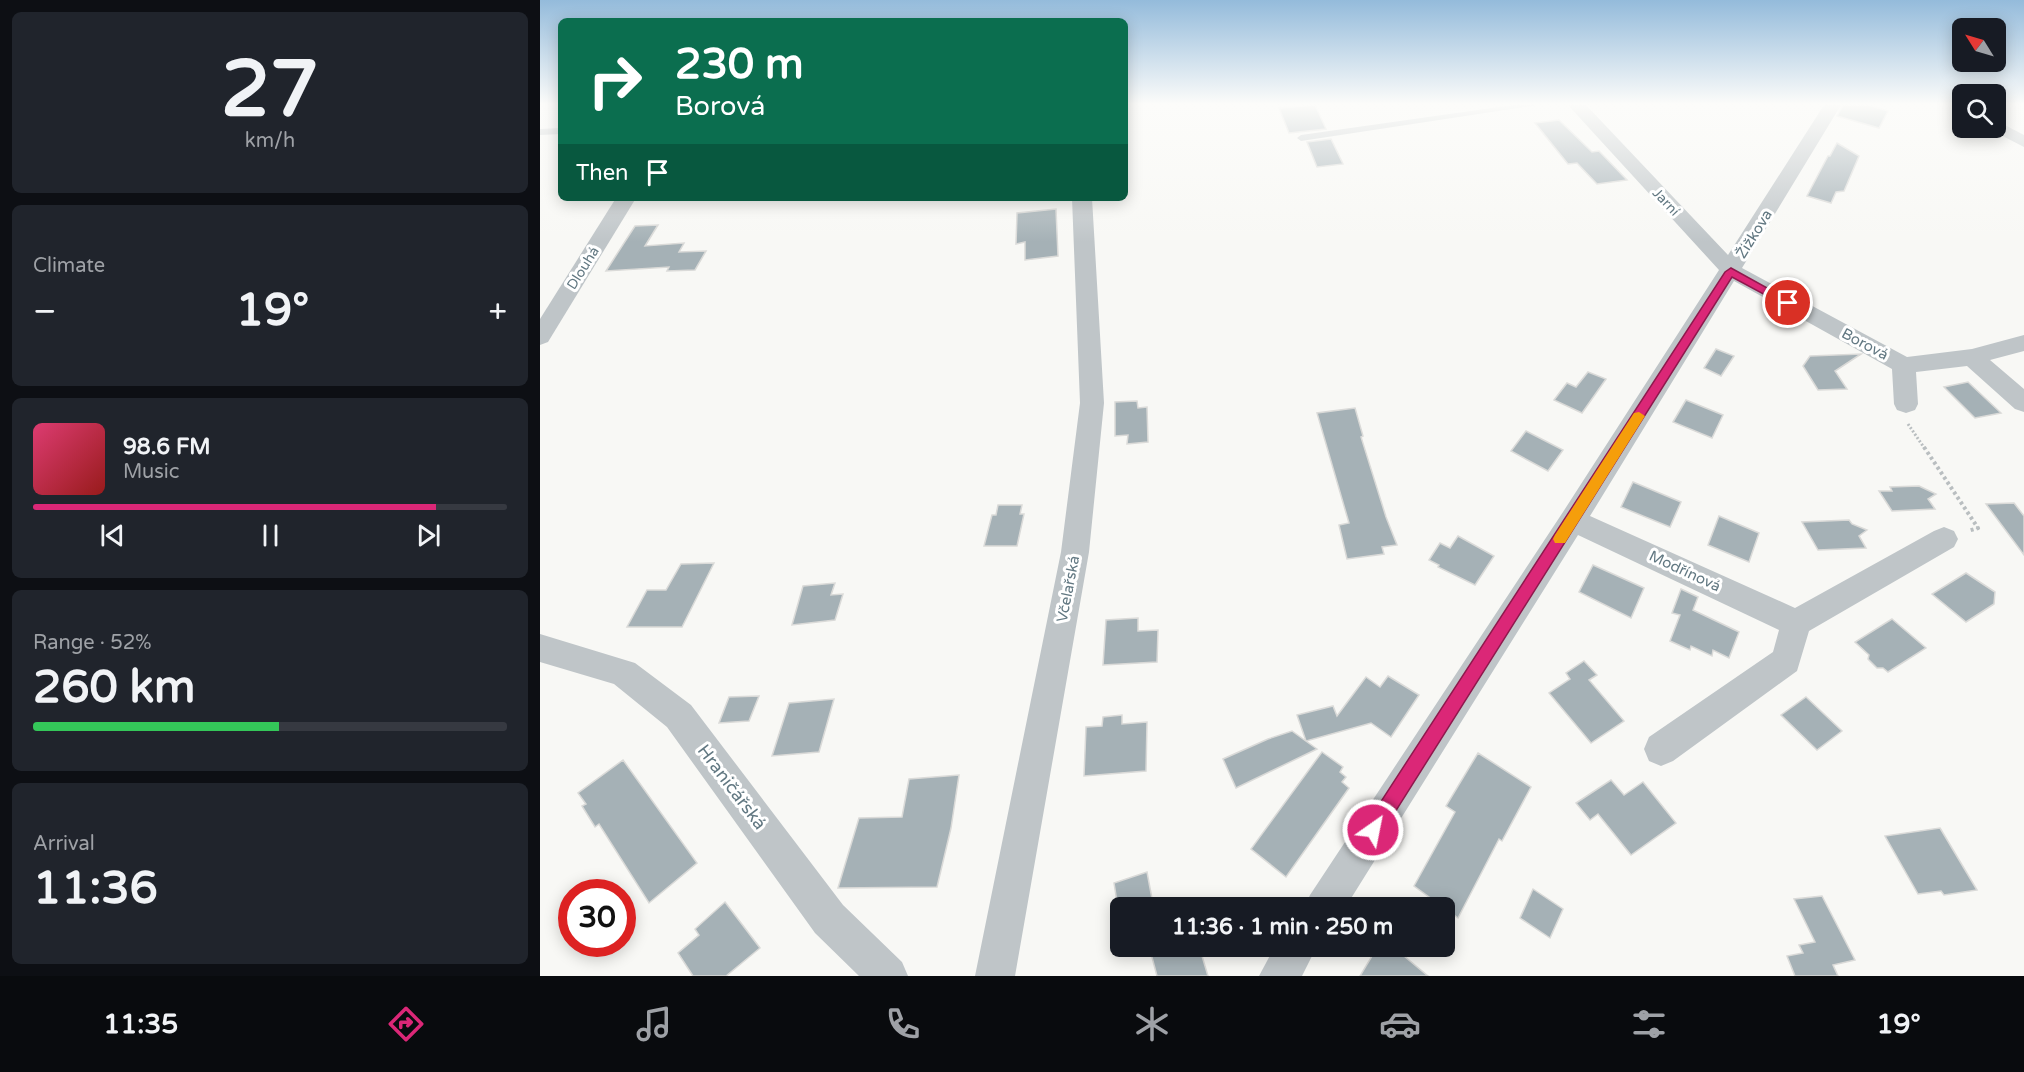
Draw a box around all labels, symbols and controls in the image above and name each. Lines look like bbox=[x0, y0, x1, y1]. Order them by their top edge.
north arrow bbox=[1952, 18, 2006, 72]
map controls bbox=[1952, 18, 2006, 138]
text: 230 m bbox=[675, 39, 804, 90]
icon: right bbox=[576, 42, 654, 120]
text: 27 bbox=[221, 43, 319, 137]
button: search bbox=[1952, 84, 2006, 138]
text: Borová bbox=[675, 90, 765, 123]
text: km/h bbox=[245, 129, 295, 153]
icon: arrive bbox=[641, 156, 674, 189]
text: Then bbox=[576, 160, 629, 186]
street label: Jarní bbox=[1649, 185, 1683, 220]
street label: Žižkova bbox=[1732, 206, 1776, 262]
street label: Dlouhá bbox=[563, 243, 603, 293]
text: Climate bbox=[33, 254, 105, 278]
pin bbox=[1762, 277, 1813, 328]
text: 19° bbox=[236, 284, 309, 338]
icon: arrive bbox=[1771, 286, 1804, 319]
text: − bbox=[33, 292, 57, 331]
text: + bbox=[488, 292, 507, 331]
street label: Borová bbox=[1839, 324, 1891, 364]
text: 98.6 FM bbox=[123, 434, 211, 460]
text: Music bbox=[123, 460, 179, 484]
icon: previous bbox=[96, 519, 129, 552]
icon: pause bbox=[254, 519, 287, 552]
icon: next bbox=[412, 519, 445, 552]
street label: Modřínová bbox=[1646, 547, 1724, 595]
street label: Včelařská bbox=[1053, 554, 1083, 624]
text: Range · 52% bbox=[33, 631, 152, 655]
text: 260 km bbox=[33, 661, 195, 715]
street label: Hraničářská bbox=[693, 740, 771, 834]
position arrow bbox=[1341, 798, 1405, 862]
text: Arrival bbox=[33, 832, 95, 856]
text: 11:36 bbox=[33, 862, 158, 916]
speed limit sign: 30 bbox=[558, 879, 636, 957]
text: 11:36 · 1 min · 250 m bbox=[1172, 914, 1393, 940]
icon: directions bbox=[385, 1003, 427, 1045]
icon: music bbox=[633, 1003, 675, 1045]
icon: phone bbox=[882, 1003, 924, 1045]
icon: climate bbox=[1131, 1003, 1173, 1045]
icon: car bbox=[1379, 1003, 1421, 1045]
icon: filters bbox=[1628, 1003, 1670, 1045]
text: 11:35 bbox=[103, 1008, 178, 1041]
text: 19° bbox=[1877, 1008, 1921, 1041]

